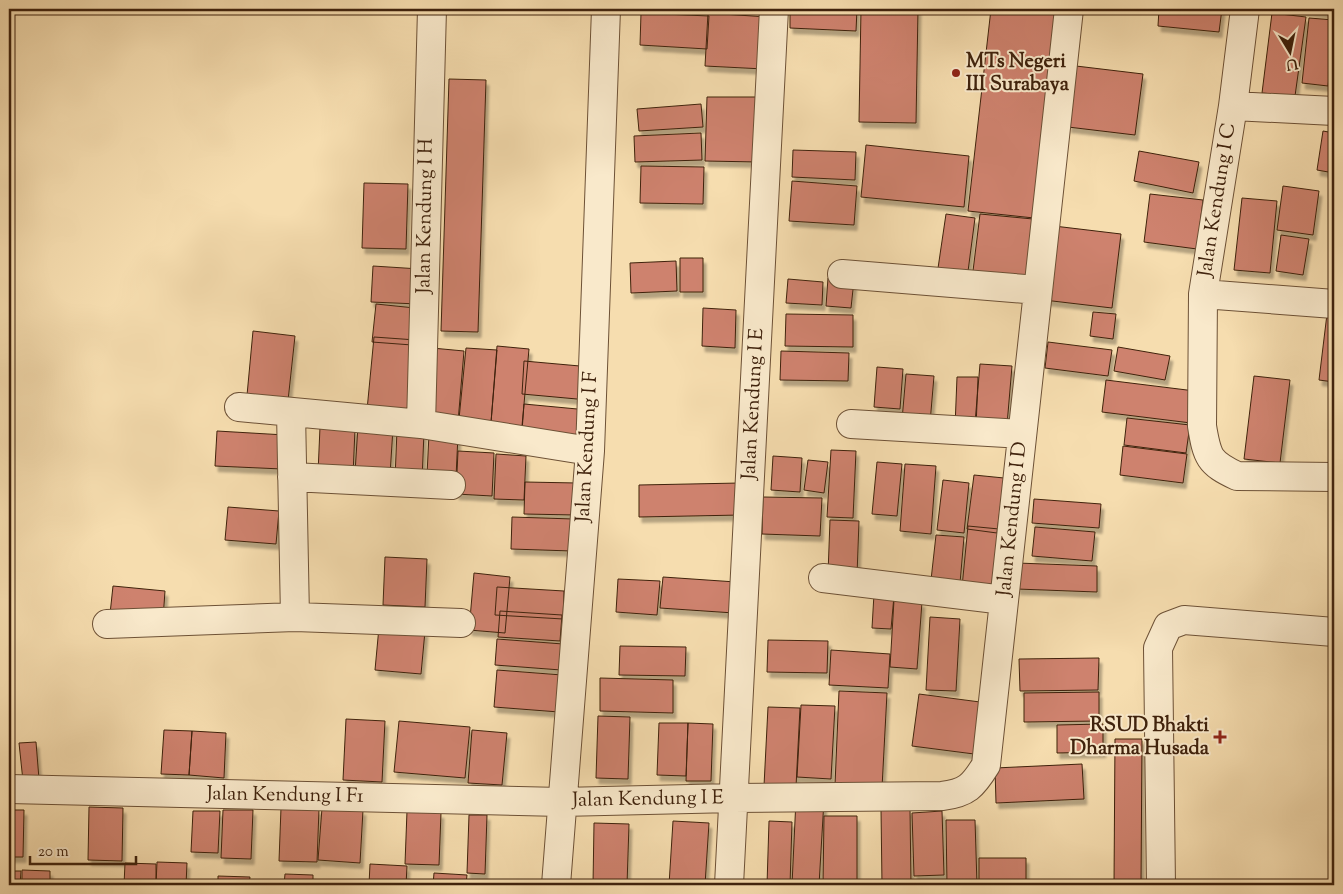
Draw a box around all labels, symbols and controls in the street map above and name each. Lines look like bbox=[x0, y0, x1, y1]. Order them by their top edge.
north arrow bbox=[1266, 28, 1316, 78]
place label: MTs Negeri III Surabaya bbox=[966, 48, 1070, 100]
text: U bbox=[1284, 52, 1299, 74]
marker: MTs Negeri III Surabaya bbox=[950, 67, 962, 79]
street label: Jalan Kendung I C bbox=[1191, 121, 1244, 280]
street label: Jalan Kendung I H bbox=[410, 138, 442, 295]
street label: Jalan Kendung I E bbox=[736, 328, 772, 481]
street label: Jalan Kendung I F bbox=[570, 371, 606, 524]
street label: Jalan Kendung I D bbox=[990, 440, 1036, 599]
place label: RSUD Bhakti Dharma Husada bbox=[1070, 712, 1210, 764]
marker: RSUD Bhakti Dharma Husada bbox=[1213, 730, 1227, 744]
street label: Jalan Kendung I F1 bbox=[205, 780, 364, 812]
street label: Jalan Kendung I E bbox=[571, 784, 724, 816]
scale bar bbox=[30, 834, 136, 866]
text: 20 m bbox=[38, 842, 69, 863]

